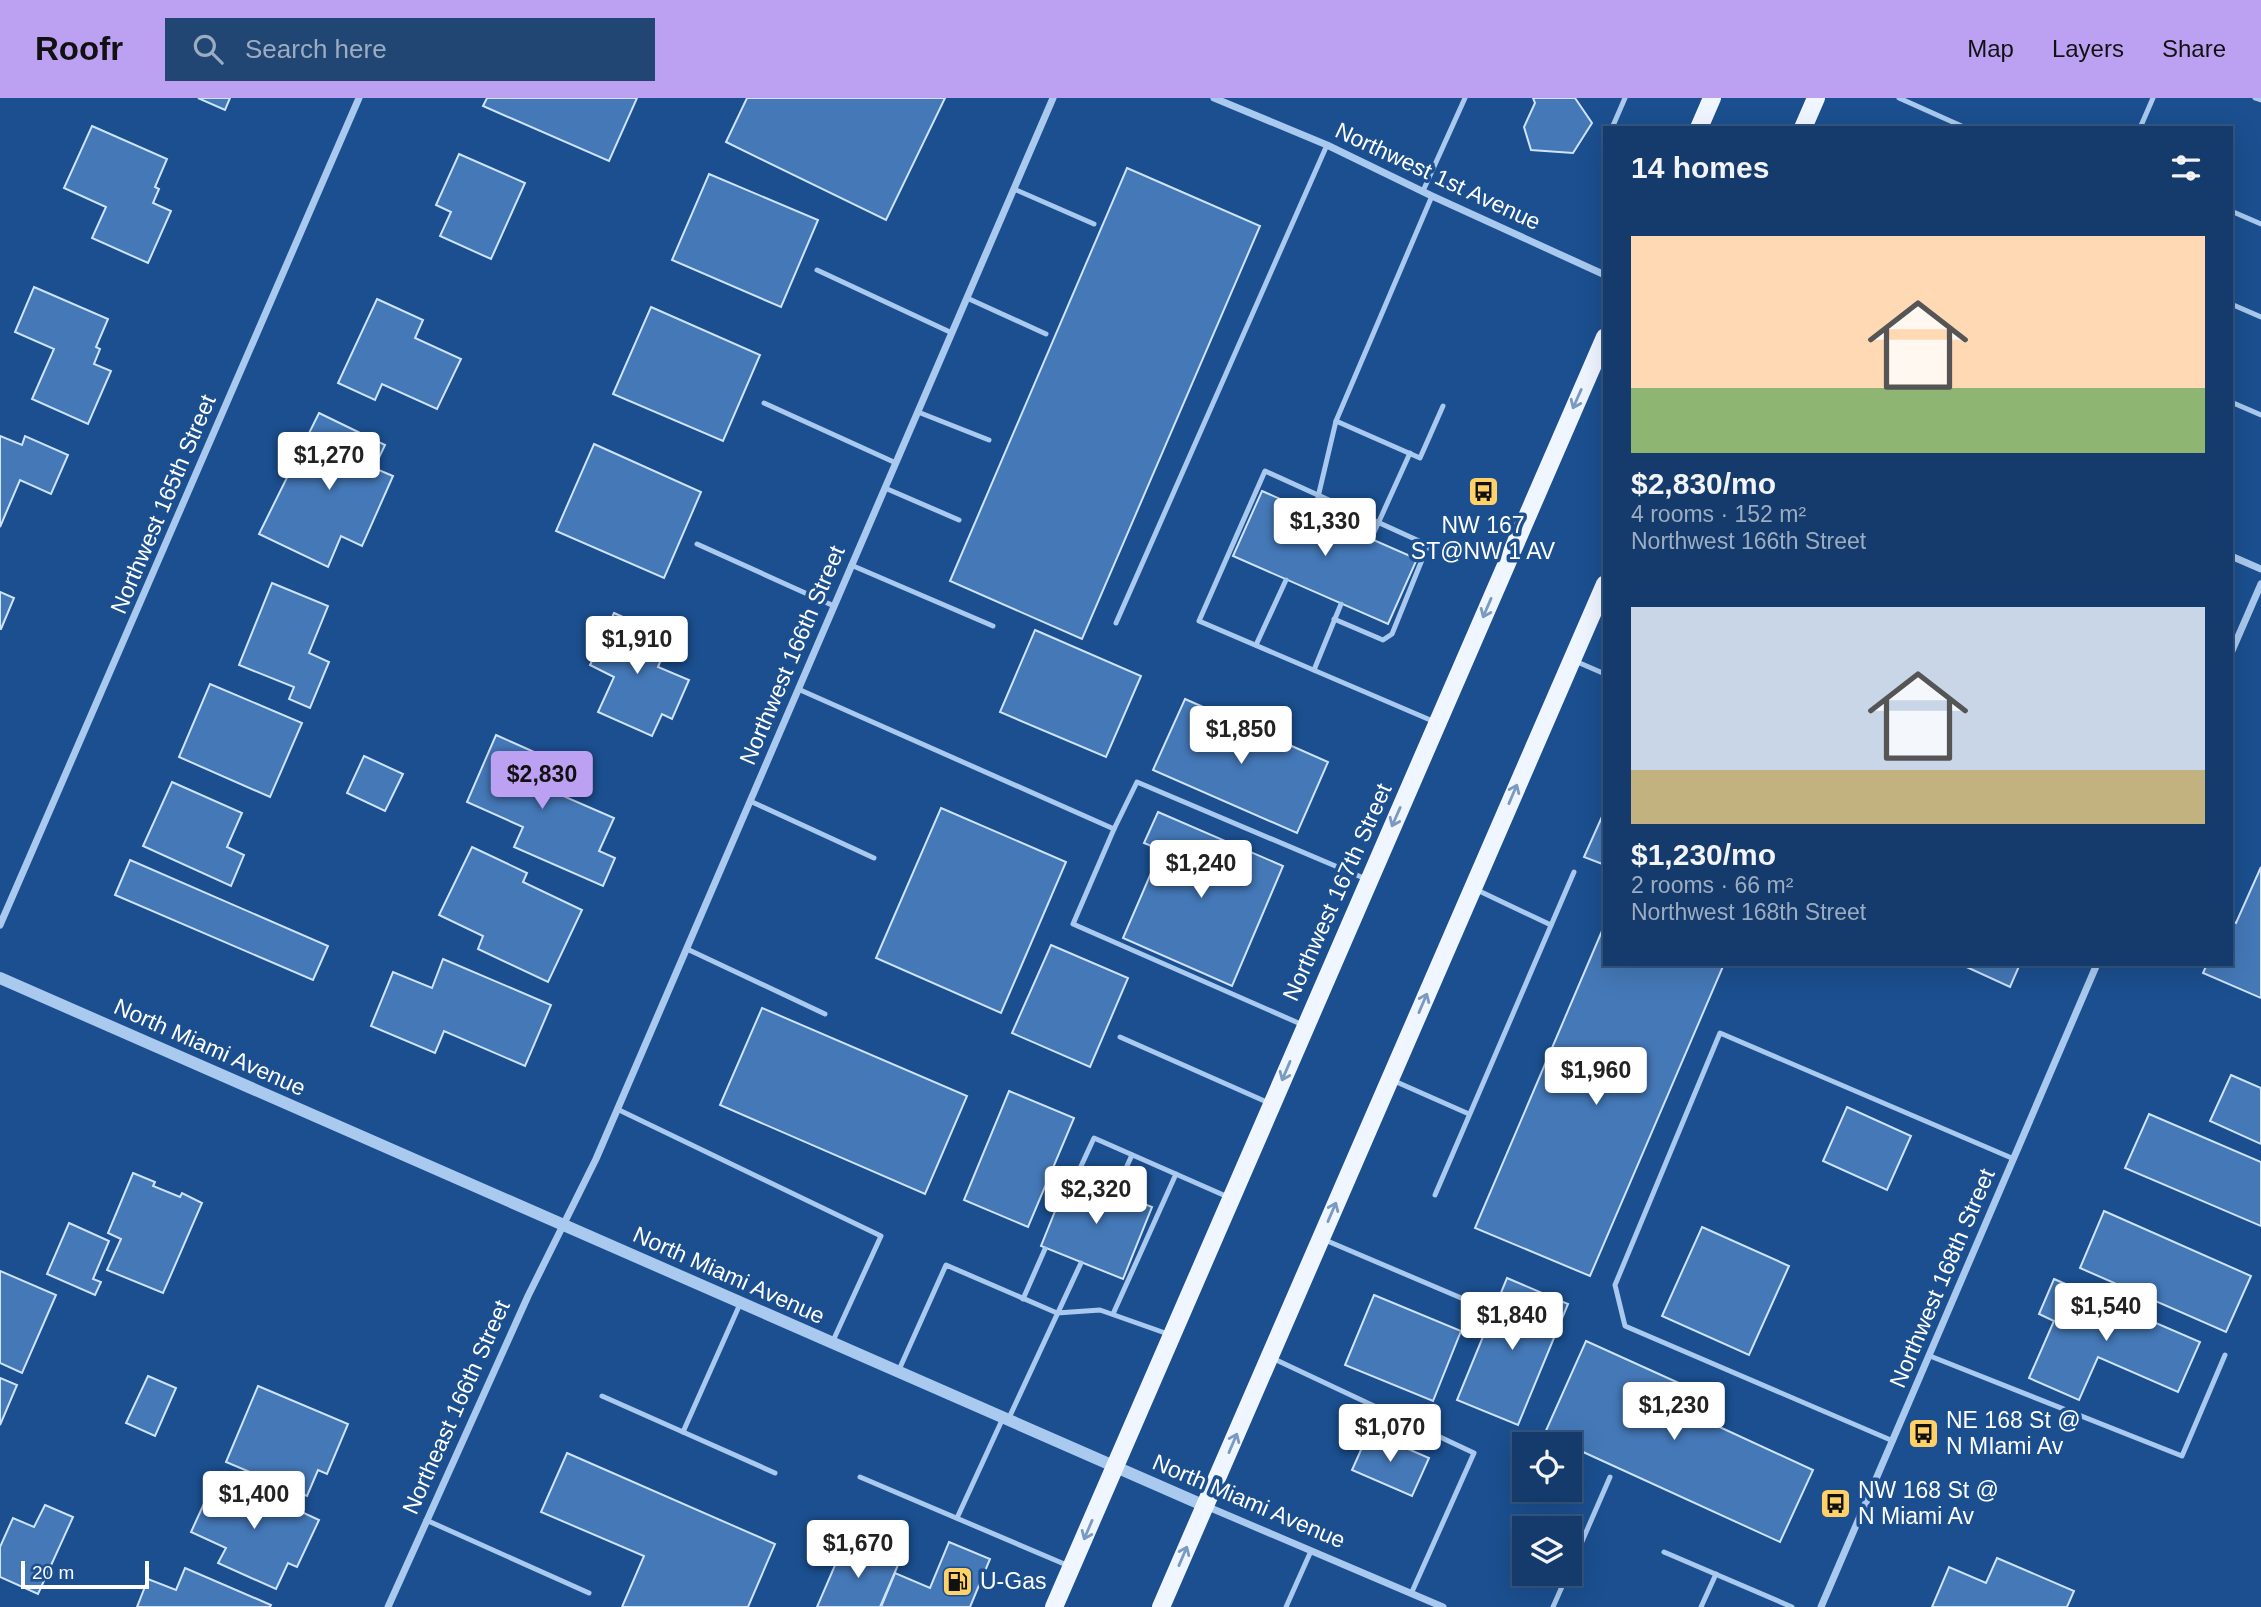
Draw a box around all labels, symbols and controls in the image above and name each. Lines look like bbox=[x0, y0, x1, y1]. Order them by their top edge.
search box bbox=[165, 18, 655, 81]
text: Roofr bbox=[35, 30, 123, 67]
icon: search bbox=[189, 30, 227, 68]
text: Search here bbox=[245, 34, 387, 64]
text: Map bbox=[1967, 35, 2014, 62]
text: Layers bbox=[2052, 35, 2124, 62]
text: Share bbox=[2162, 35, 2226, 62]
street label: Northwest 1st Avenue bbox=[1331, 117, 1545, 235]
icon: filters bbox=[2167, 149, 2205, 187]
text: 14 homes bbox=[1631, 151, 1769, 184]
icon: home bbox=[1855, 282, 1981, 408]
one-way arrow bbox=[1570, 388, 1583, 410]
street label: Northwest 165th Street bbox=[105, 390, 221, 617]
pin: $1,270 bbox=[272, 432, 386, 492]
text: $1,270 bbox=[294, 442, 364, 468]
text: $2,830/mo bbox=[1631, 467, 1776, 500]
bus stop icon: NW 167 ST@NW 1 AV bbox=[1466, 474, 1500, 508]
pin: $1,330 bbox=[1268, 498, 1382, 558]
text: 4 rooms · 152 m² bbox=[1631, 501, 1806, 527]
text: $1,330 bbox=[1290, 508, 1360, 534]
place label: NW 167 ST@NW 1 AV bbox=[1411, 512, 1556, 564]
text: Northwest 166th Street bbox=[1631, 528, 1866, 554]
street label: Northwest 166th Street bbox=[734, 541, 850, 768]
one-way arrow bbox=[1480, 597, 1493, 618]
pin: $1,910 bbox=[580, 616, 694, 676]
text: $1,910 bbox=[602, 626, 672, 652]
icon: home bbox=[1855, 653, 1981, 779]
pin: $1,850 bbox=[1184, 706, 1298, 766]
text: $1,850 bbox=[1206, 716, 1276, 742]
pin: $2,830 bbox=[485, 752, 599, 811]
text: $2,830 bbox=[507, 761, 577, 787]
street label: Northwest 167th Street bbox=[1277, 779, 1397, 1005]
one-way arrow bbox=[1508, 784, 1521, 806]
one-way arrow bbox=[1389, 806, 1402, 827]
text: $1,230/mo bbox=[1631, 838, 1776, 871]
pin: $1,240 bbox=[1144, 840, 1258, 900]
text: $1,240 bbox=[1166, 850, 1236, 876]
text: 2 rooms · 66 m² bbox=[1631, 872, 1793, 898]
text: Northwest 168th Street bbox=[1631, 899, 1866, 925]
street label: North Miami Avenue bbox=[110, 993, 310, 1101]
one-way arrow bbox=[1417, 993, 1430, 1014]
pin: $1,960 bbox=[1539, 1048, 1653, 1107]
text: $1,960 bbox=[1561, 1057, 1631, 1083]
one-way arrow bbox=[1279, 1059, 1292, 1081]
street label: Northwest 168th Street bbox=[1884, 1164, 2000, 1391]
pin: $2,320 bbox=[1039, 1166, 1153, 1226]
text: $2,320 bbox=[1061, 1176, 1131, 1202]
one-way arrow bbox=[1327, 1202, 1340, 1223]
street label: North Miami Avenue bbox=[629, 1221, 829, 1329]
pin: $1,540 bbox=[2049, 1284, 2163, 1343]
pin: $1,840 bbox=[1455, 1292, 1569, 1352]
text: $1,540 bbox=[2071, 1293, 2141, 1319]
street label: Northeast 166th Street bbox=[397, 1295, 515, 1518]
text: $1,840 bbox=[1477, 1302, 1547, 1328]
pin: $1,230 bbox=[1617, 1382, 1731, 1442]
text: $1,230 bbox=[1639, 1392, 1709, 1418]
pin: $1,070 bbox=[1333, 1404, 1447, 1464]
place label: NE 168 St @ N MIami Av bbox=[1946, 1407, 2081, 1459]
text: $1,070 bbox=[1355, 1414, 1425, 1440]
bus stop icon: NE 168 St @ N MIami Av bbox=[1906, 1416, 1940, 1450]
map controls bbox=[1512, 1432, 1582, 1586]
button: locate bbox=[1512, 1432, 1582, 1502]
one-way arrow bbox=[1227, 1433, 1240, 1454]
street label: North Miami Avenue bbox=[1149, 1449, 1349, 1553]
pin: $1,400 bbox=[197, 1472, 311, 1531]
place label: NW 168 St @ N Miami Av bbox=[1858, 1477, 1999, 1529]
text: $1,400 bbox=[219, 1481, 289, 1507]
bus stop icon: NW 168 St @ N Miami Av bbox=[1818, 1486, 1852, 1520]
button: layers bbox=[1512, 1516, 1582, 1586]
one-way arrow bbox=[1081, 1519, 1094, 1540]
pin: $1,670 bbox=[801, 1520, 915, 1580]
text: $1,670 bbox=[823, 1530, 893, 1556]
one-way arrow bbox=[1177, 1546, 1190, 1568]
scale bar bbox=[21, 1558, 149, 1590]
text: 20 m bbox=[32, 1562, 74, 1583]
fuel station icon: U-Gas bbox=[940, 1564, 974, 1598]
place label: U-Gas bbox=[980, 1568, 1046, 1594]

